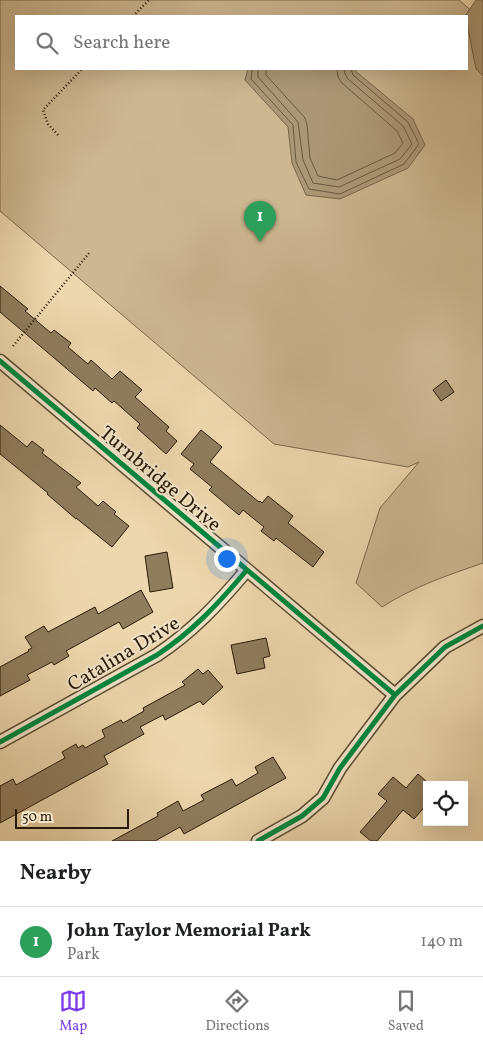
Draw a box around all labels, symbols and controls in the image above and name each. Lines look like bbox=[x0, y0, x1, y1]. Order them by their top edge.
search box bbox=[15, 15, 468, 70]
icon: search bbox=[33, 29, 61, 57]
text: Search here bbox=[73, 30, 170, 56]
pin: 1 bbox=[244, 201, 276, 242]
street label: Turnbridge Drive bbox=[93, 420, 227, 539]
your location bbox=[214, 546, 240, 572]
street label: Catalina Drive bbox=[63, 610, 185, 699]
map controls bbox=[423, 781, 468, 826]
button: locate bbox=[423, 781, 468, 826]
scale bar bbox=[15, 806, 129, 829]
text: 50 m bbox=[22, 808, 52, 827]
text: Nearby bbox=[20, 859, 91, 888]
text: John Taylor Memorial Park bbox=[67, 918, 311, 944]
text: 1 bbox=[33, 931, 39, 953]
text: 140 m bbox=[421, 931, 463, 953]
text: Park bbox=[67, 944, 100, 966]
tab: Map bbox=[59, 987, 87, 1036]
tab: Directions bbox=[205, 987, 270, 1036]
tab: Saved bbox=[388, 987, 424, 1036]

